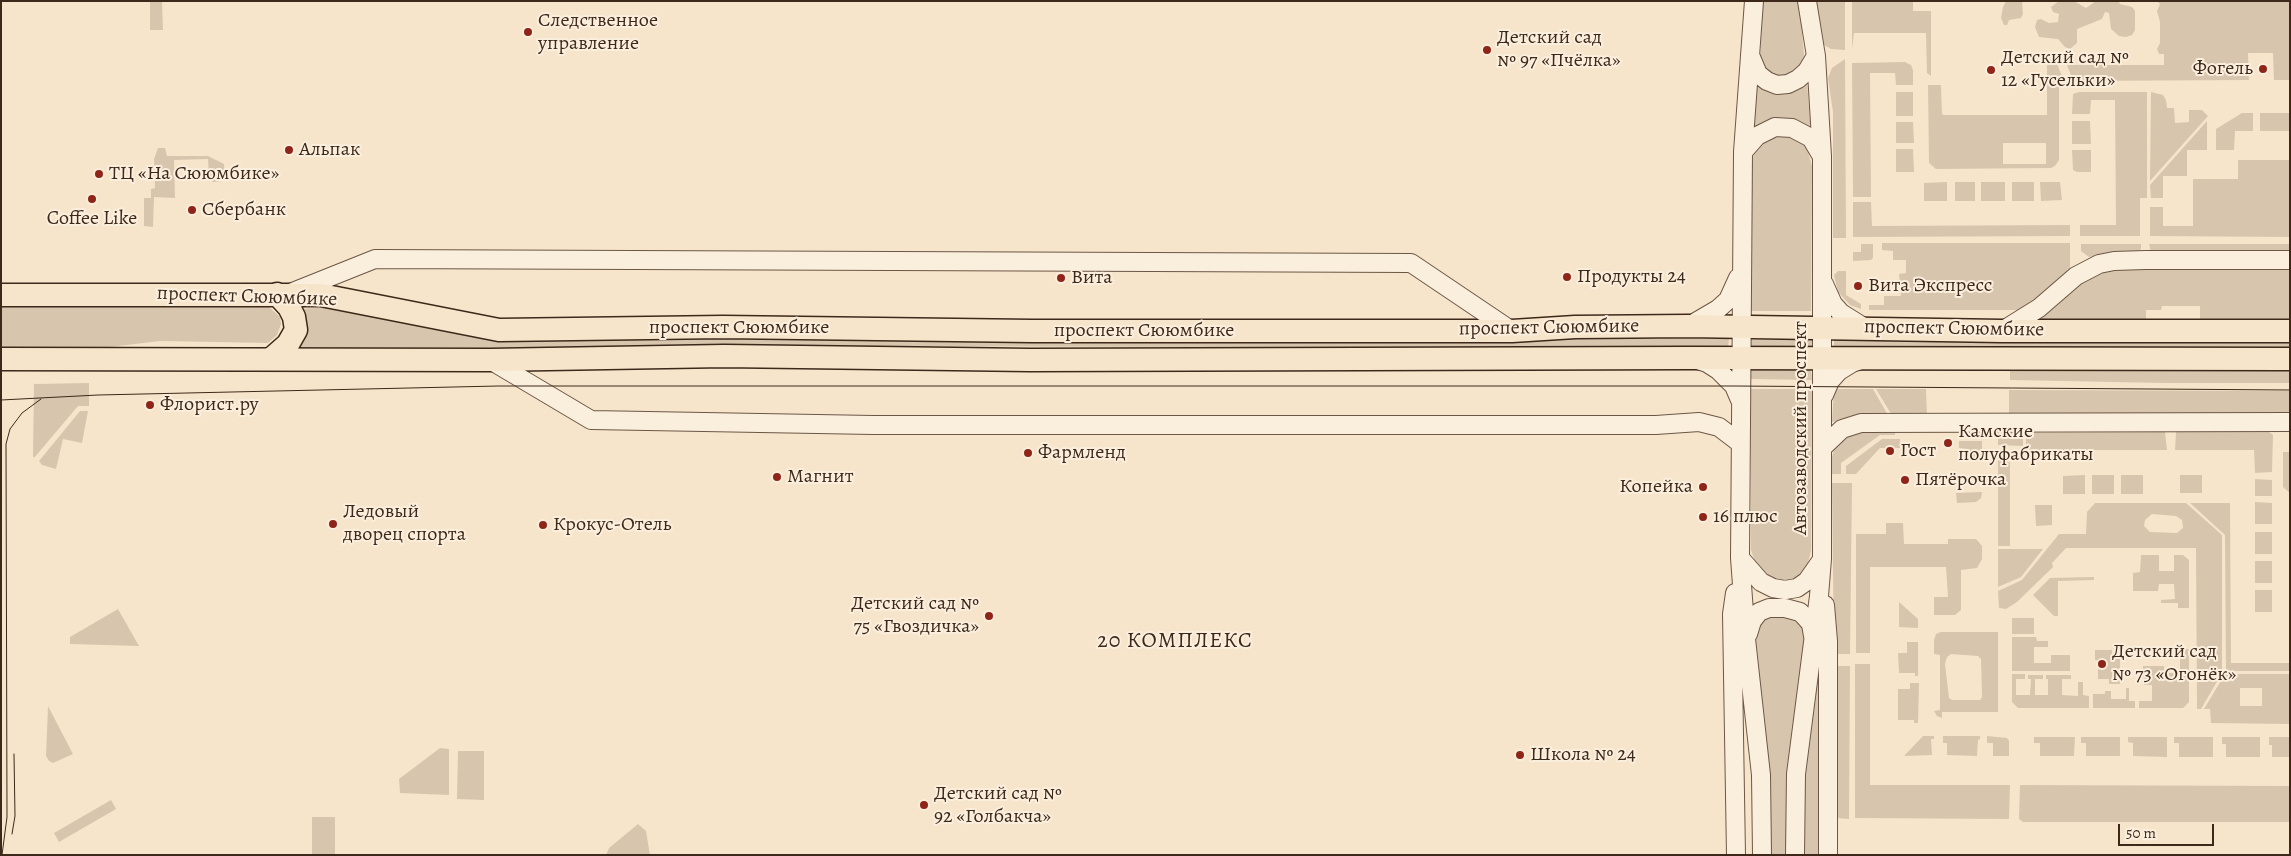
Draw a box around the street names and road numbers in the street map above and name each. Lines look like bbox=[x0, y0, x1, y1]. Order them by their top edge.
street label: проспект Сююмбике bbox=[156, 282, 338, 312]
street label: проспект Сююмбике bbox=[1459, 314, 1639, 342]
street label: проспект Сююмбике bbox=[1864, 315, 2044, 343]
street label: проспект Сююмбике bbox=[649, 316, 829, 340]
street label: проспект Сююмбике bbox=[1054, 319, 1234, 343]
street label: Автозаводский проспект bbox=[1789, 321, 1813, 535]

